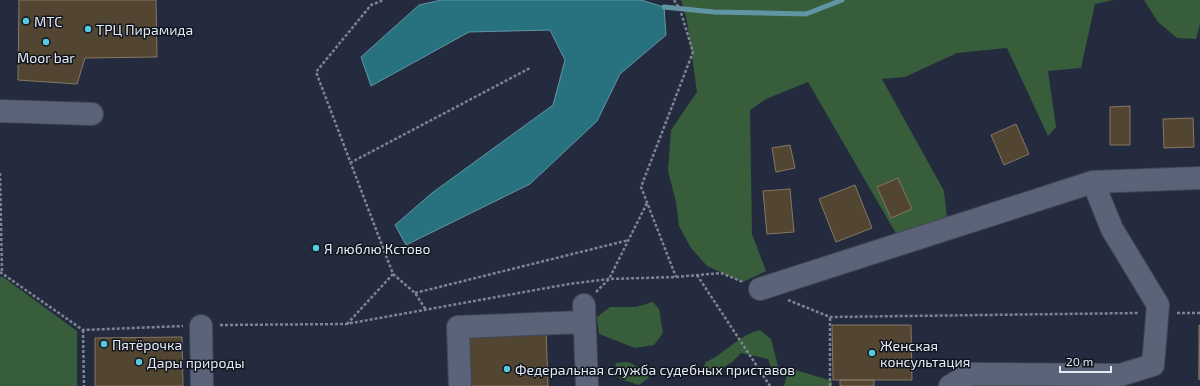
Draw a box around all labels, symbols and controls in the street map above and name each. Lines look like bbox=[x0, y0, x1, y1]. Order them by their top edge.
place label: МТС bbox=[34, 13, 62, 30]
marker: МТС bbox=[21, 16, 31, 26]
place label: ТРЦ Пирамида bbox=[96, 21, 193, 38]
marker: ТРЦ Пирамида bbox=[83, 24, 93, 34]
marker: Moor bar bbox=[41, 37, 51, 47]
place label: Moor bar bbox=[17, 49, 75, 66]
place label: Я люблю Кстово bbox=[324, 240, 431, 257]
marker: Я люблю Кстово bbox=[311, 243, 321, 253]
place label: Пятёрочка bbox=[112, 336, 182, 353]
place label: Женская консультация bbox=[880, 337, 970, 370]
marker: Пятёрочка bbox=[99, 339, 109, 349]
marker: Женская консультация bbox=[867, 348, 877, 358]
scale bar bbox=[1060, 348, 1111, 374]
place label: Дары природы bbox=[147, 354, 245, 371]
text: 20 m bbox=[1066, 354, 1093, 368]
marker: Дары природы bbox=[134, 357, 144, 367]
place label: Федеральная служба судебных приставов bbox=[515, 361, 795, 378]
marker: Федеральная служба судебных приставов bbox=[502, 364, 512, 374]

